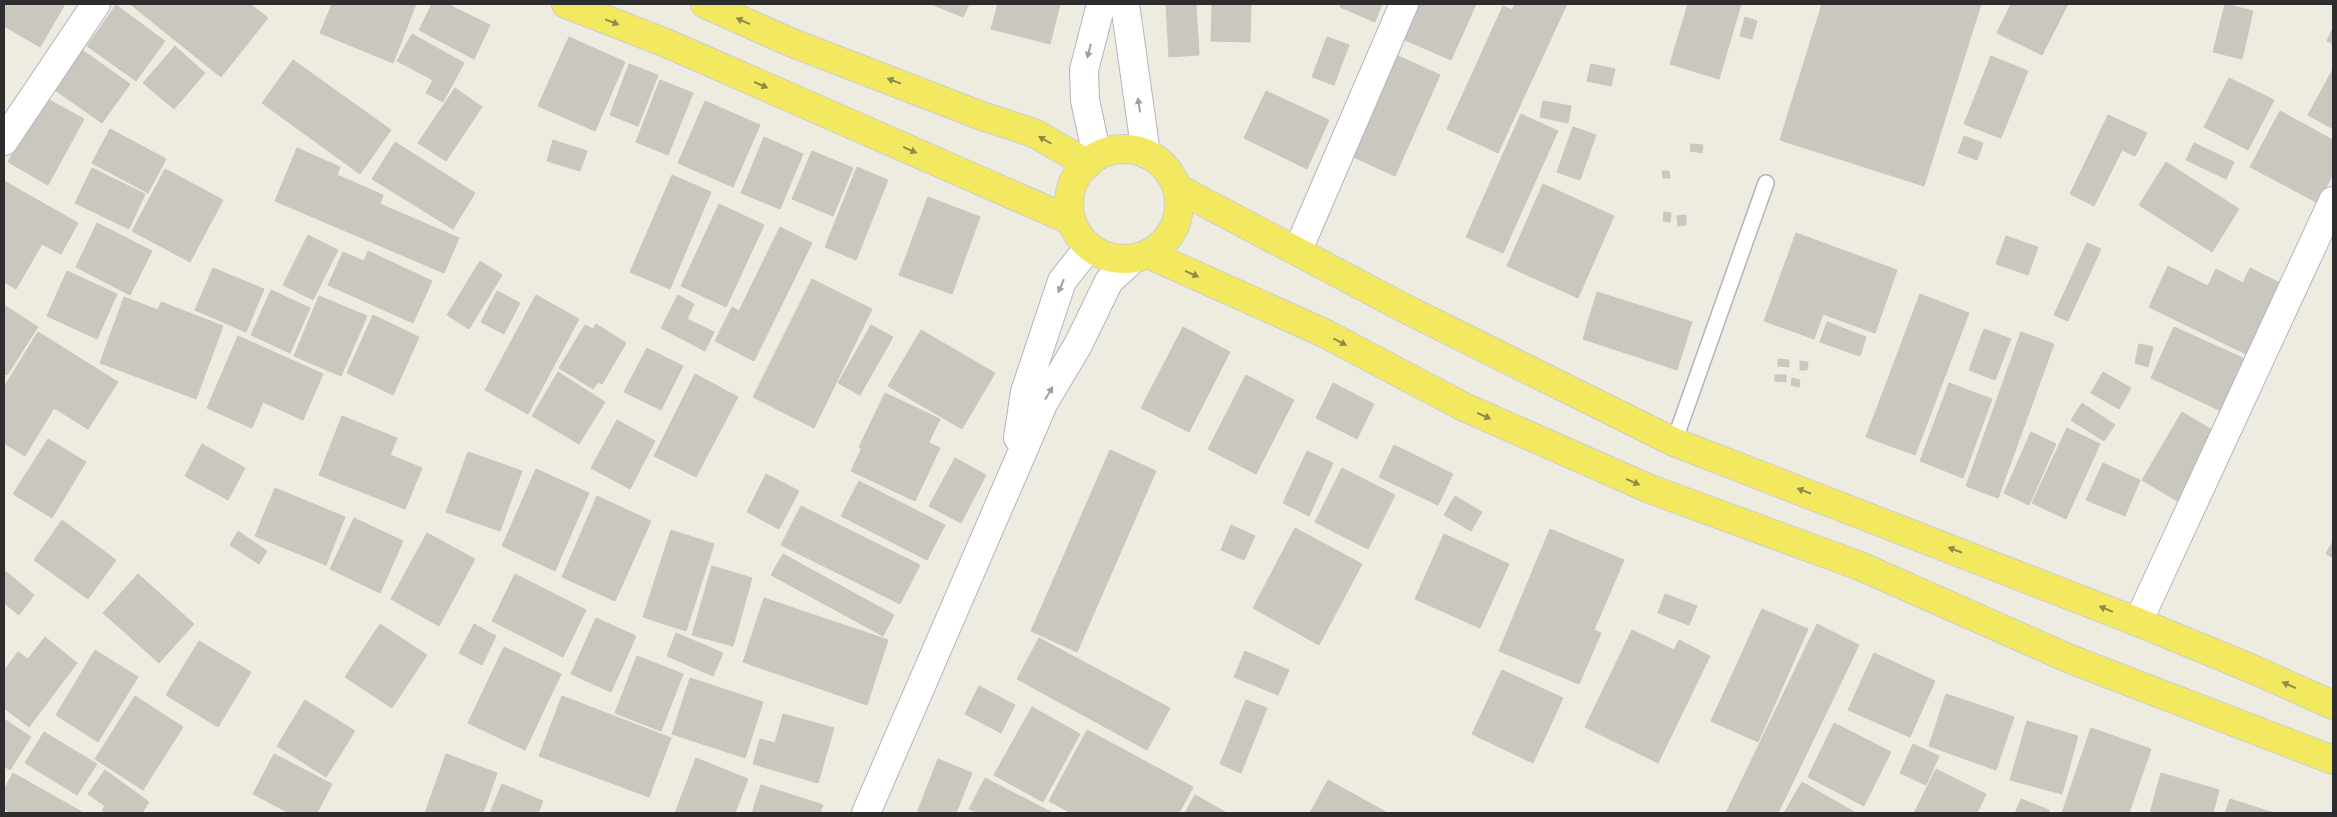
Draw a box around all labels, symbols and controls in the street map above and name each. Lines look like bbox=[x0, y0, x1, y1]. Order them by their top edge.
one-way arrow bbox=[736, 16, 750, 24]
one-way arrow bbox=[605, 18, 619, 26]
one-way arrow bbox=[1085, 43, 1093, 58]
one-way arrow bbox=[886, 77, 901, 85]
one-way arrow bbox=[754, 82, 768, 90]
one-way arrow bbox=[1134, 97, 1142, 113]
one-way arrow bbox=[1039, 135, 1052, 144]
one-way arrow bbox=[903, 147, 917, 155]
one-way arrow bbox=[1185, 271, 1199, 279]
one-way arrow bbox=[1057, 279, 1065, 294]
one-way arrow bbox=[1333, 338, 1347, 346]
one-way arrow bbox=[1045, 387, 1054, 400]
one-way arrow bbox=[1477, 413, 1491, 421]
one-way arrow bbox=[1626, 478, 1640, 486]
one-way arrow bbox=[1796, 487, 1811, 495]
one-way arrow bbox=[1947, 546, 1962, 554]
one-way arrow bbox=[2099, 605, 2114, 613]
one-way arrow bbox=[2282, 681, 2296, 689]

